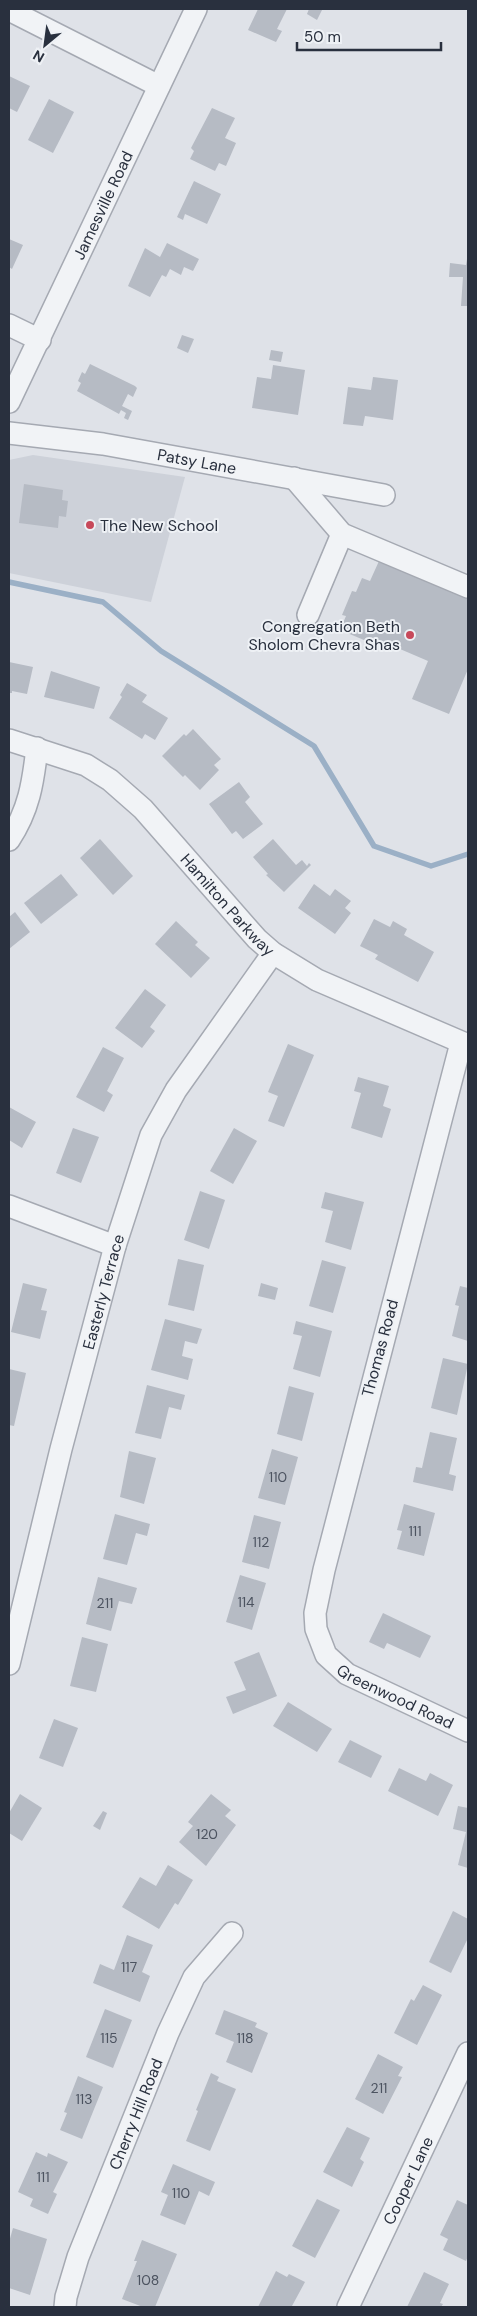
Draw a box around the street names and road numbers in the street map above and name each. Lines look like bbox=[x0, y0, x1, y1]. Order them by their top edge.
street label: Jamesville Road bbox=[68, 147, 137, 263]
street label: Patsy Lane bbox=[156, 444, 238, 479]
street label: Hamilton Parkway bbox=[176, 849, 279, 960]
street label: Easterly Terrace bbox=[77, 1231, 129, 1352]
street label: Thomas Road bbox=[357, 1297, 403, 1399]
street label: Greenwood Road bbox=[332, 1659, 457, 1733]
street label: Cherry Hill Road bbox=[104, 2055, 167, 2173]
street label: Cooper Lane bbox=[378, 2133, 438, 2228]

